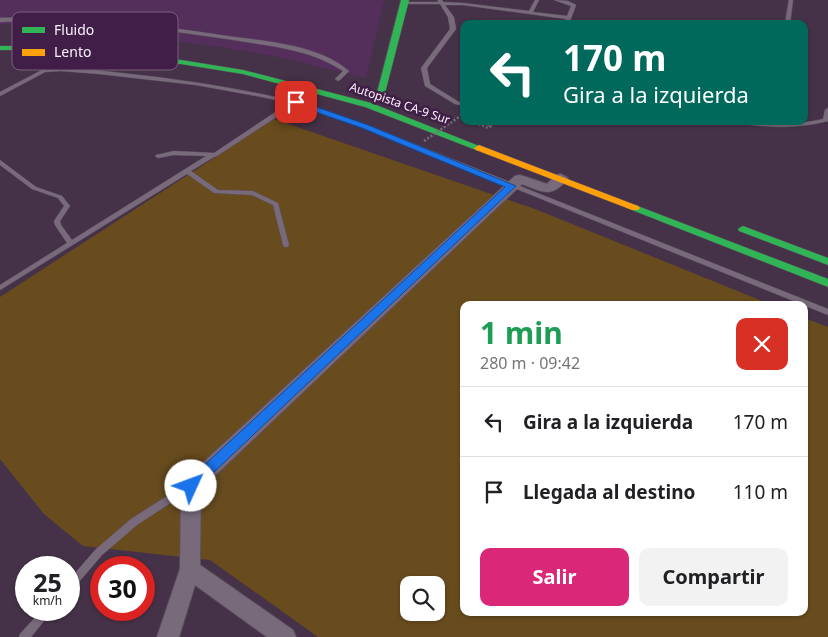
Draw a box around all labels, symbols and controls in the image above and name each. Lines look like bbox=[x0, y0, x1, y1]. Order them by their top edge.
legend bbox=[12, 12, 178, 70]
text: Fluido bbox=[54, 20, 94, 39]
text: 170 m bbox=[563, 34, 666, 81]
icon: left bbox=[480, 40, 545, 105]
text: Lento bbox=[54, 42, 91, 61]
street label: Autopista CA-9 Sur bbox=[348, 78, 453, 128]
text: Gira a la izquierda bbox=[563, 79, 749, 109]
pin bbox=[275, 81, 317, 123]
icon: arrive bbox=[282, 88, 310, 116]
text: 1 min bbox=[480, 312, 563, 353]
button: close bbox=[736, 318, 788, 370]
text: 280 m · 09:42 bbox=[480, 352, 580, 374]
icon: left bbox=[480, 408, 508, 436]
text: Gira a la izquierda bbox=[523, 409, 693, 435]
text: 170 m bbox=[733, 409, 788, 435]
position arrow bbox=[164, 459, 216, 511]
icon: arrive bbox=[480, 478, 508, 506]
text: Llegada al destino bbox=[523, 479, 695, 505]
text: 110 m bbox=[733, 479, 788, 505]
button: Salir bbox=[480, 548, 629, 606]
button: Compartir bbox=[639, 548, 788, 606]
speed limit sign: 30 bbox=[90, 556, 155, 621]
text: 25 bbox=[33, 565, 62, 599]
map controls bbox=[400, 576, 445, 621]
button: search bbox=[400, 576, 445, 621]
text: km/h bbox=[33, 592, 62, 609]

